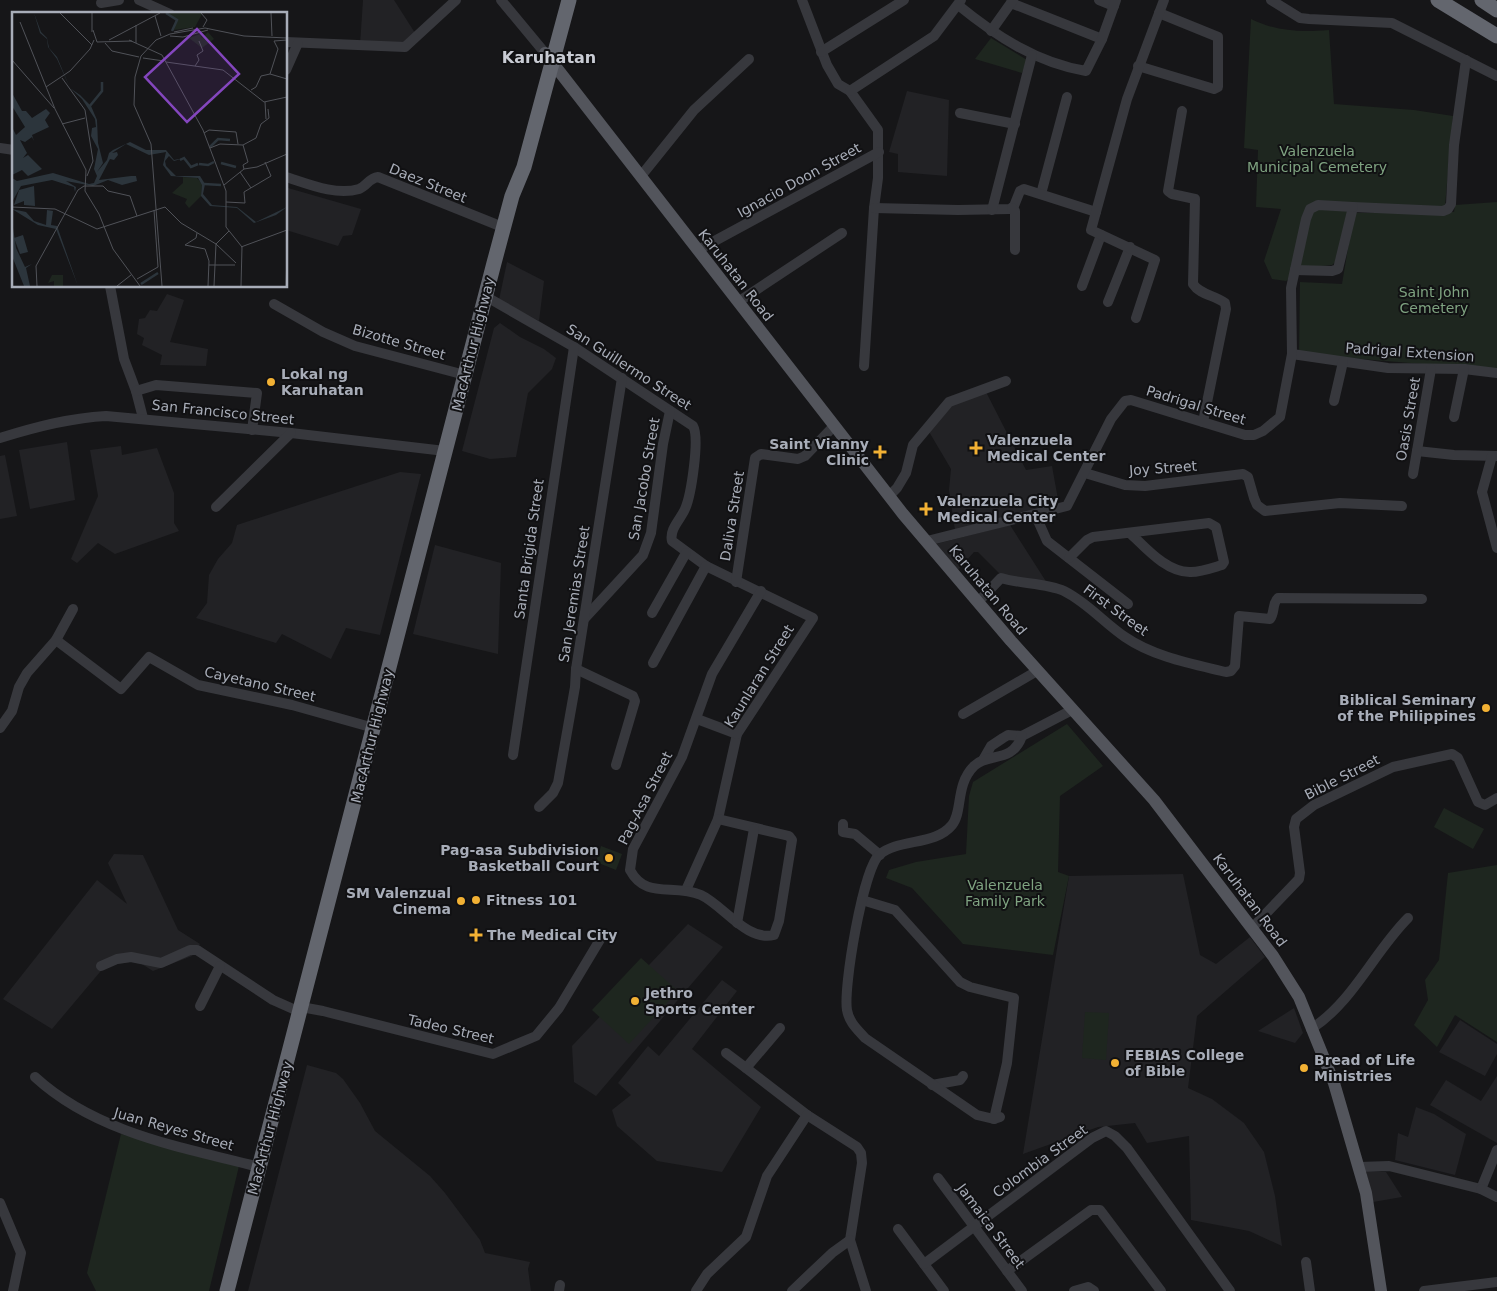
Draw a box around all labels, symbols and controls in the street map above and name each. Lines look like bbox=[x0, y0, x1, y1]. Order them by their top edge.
inset map bbox=[12, 12, 288, 288]
district label: Karuhatan bbox=[502, 48, 596, 67]
street label: Ignacio Doon Street bbox=[734, 139, 864, 221]
park label: Valenzuela Municipal Cemetery bbox=[1247, 143, 1387, 175]
street label: Daez Street bbox=[387, 160, 470, 206]
street label: Karuhatan Road bbox=[695, 226, 777, 324]
street label: MacArthur Highway bbox=[449, 275, 497, 413]
park label: Saint John Cemetery bbox=[1399, 284, 1469, 316]
street label: Bizotte Street bbox=[351, 321, 448, 363]
street label: San Guillermo Street bbox=[564, 321, 695, 414]
street label: Padrigal Extension bbox=[1345, 340, 1475, 364]
place label: Lokal ng Karuhatan bbox=[281, 366, 364, 398]
street label: Oasis Street bbox=[1393, 375, 1423, 462]
marker: Lokal ng Karuhatan bbox=[265, 376, 277, 388]
street label: Padrigal Street bbox=[1144, 382, 1248, 428]
street label: San Francisco Street bbox=[151, 397, 296, 427]
street label: San Jacobo Street bbox=[625, 416, 663, 542]
place label: Valenzuela Medical Center bbox=[987, 432, 1106, 464]
place label: Saint Vianny Clinic bbox=[769, 436, 869, 468]
marker: Valenzuela Medical Center bbox=[969, 441, 983, 455]
marker: Saint Vianny Clinic bbox=[873, 445, 887, 459]
street label: Joy Street bbox=[1128, 458, 1198, 478]
street label: Daliva Street bbox=[717, 469, 747, 562]
street label: Santa Brigida Street bbox=[511, 477, 547, 620]
place label: Valenzuela City Medical Center bbox=[937, 493, 1058, 525]
marker: Valenzuela City Medical Center bbox=[919, 502, 933, 516]
street label: San Jeremias Street bbox=[555, 524, 593, 663]
street label: Karuhatan Road bbox=[946, 542, 1030, 638]
street label: First Street bbox=[1080, 581, 1152, 639]
street label: Kaunlaran Street bbox=[721, 621, 797, 730]
street label: Cayetano Street bbox=[203, 663, 318, 705]
street label: MacArthur Highway bbox=[348, 667, 396, 805]
place label: Biblical Seminary of the Philippines bbox=[1337, 692, 1476, 724]
marker: Biblical Seminary of the Philippines bbox=[1480, 702, 1492, 714]
street label: Pag-Asa Street bbox=[615, 748, 676, 847]
street label: Bible Street bbox=[1302, 751, 1383, 803]
place label: Pag-asa Subdivision Basketball Court bbox=[440, 842, 599, 874]
street label: Karuhatan Road bbox=[1210, 850, 1290, 950]
marker: Pag-asa Subdivision Basketball Court bbox=[603, 852, 615, 864]
park label: Valenzuela Family Park bbox=[965, 877, 1046, 909]
place label: SM Valenzual Cinema bbox=[346, 885, 451, 917]
place label: Fitness 101 bbox=[486, 892, 577, 908]
marker: Fitness 101 bbox=[470, 894, 482, 906]
marker: SM Valenzual Cinema bbox=[455, 895, 467, 907]
place label: The Medical City bbox=[487, 927, 617, 943]
marker: The Medical City bbox=[469, 928, 483, 942]
place label: Jethro Sports Center bbox=[644, 985, 754, 1017]
marker: Jethro Sports Center bbox=[629, 995, 641, 1007]
street label: Tadeo Street bbox=[405, 1011, 496, 1047]
place label: FEBIAS College of Bible bbox=[1125, 1047, 1244, 1079]
place label: Bread of Life Ministries bbox=[1314, 1052, 1415, 1084]
marker: FEBIAS College of Bible bbox=[1109, 1057, 1121, 1069]
street label: MacArthur Highway bbox=[244, 1059, 296, 1197]
marker: Bread of Life Ministries bbox=[1298, 1062, 1310, 1074]
street label: Juan Reyes Street bbox=[111, 1104, 236, 1154]
street label: Colombia Street bbox=[990, 1121, 1091, 1201]
street label: Jamaica Street bbox=[953, 1180, 1028, 1272]

